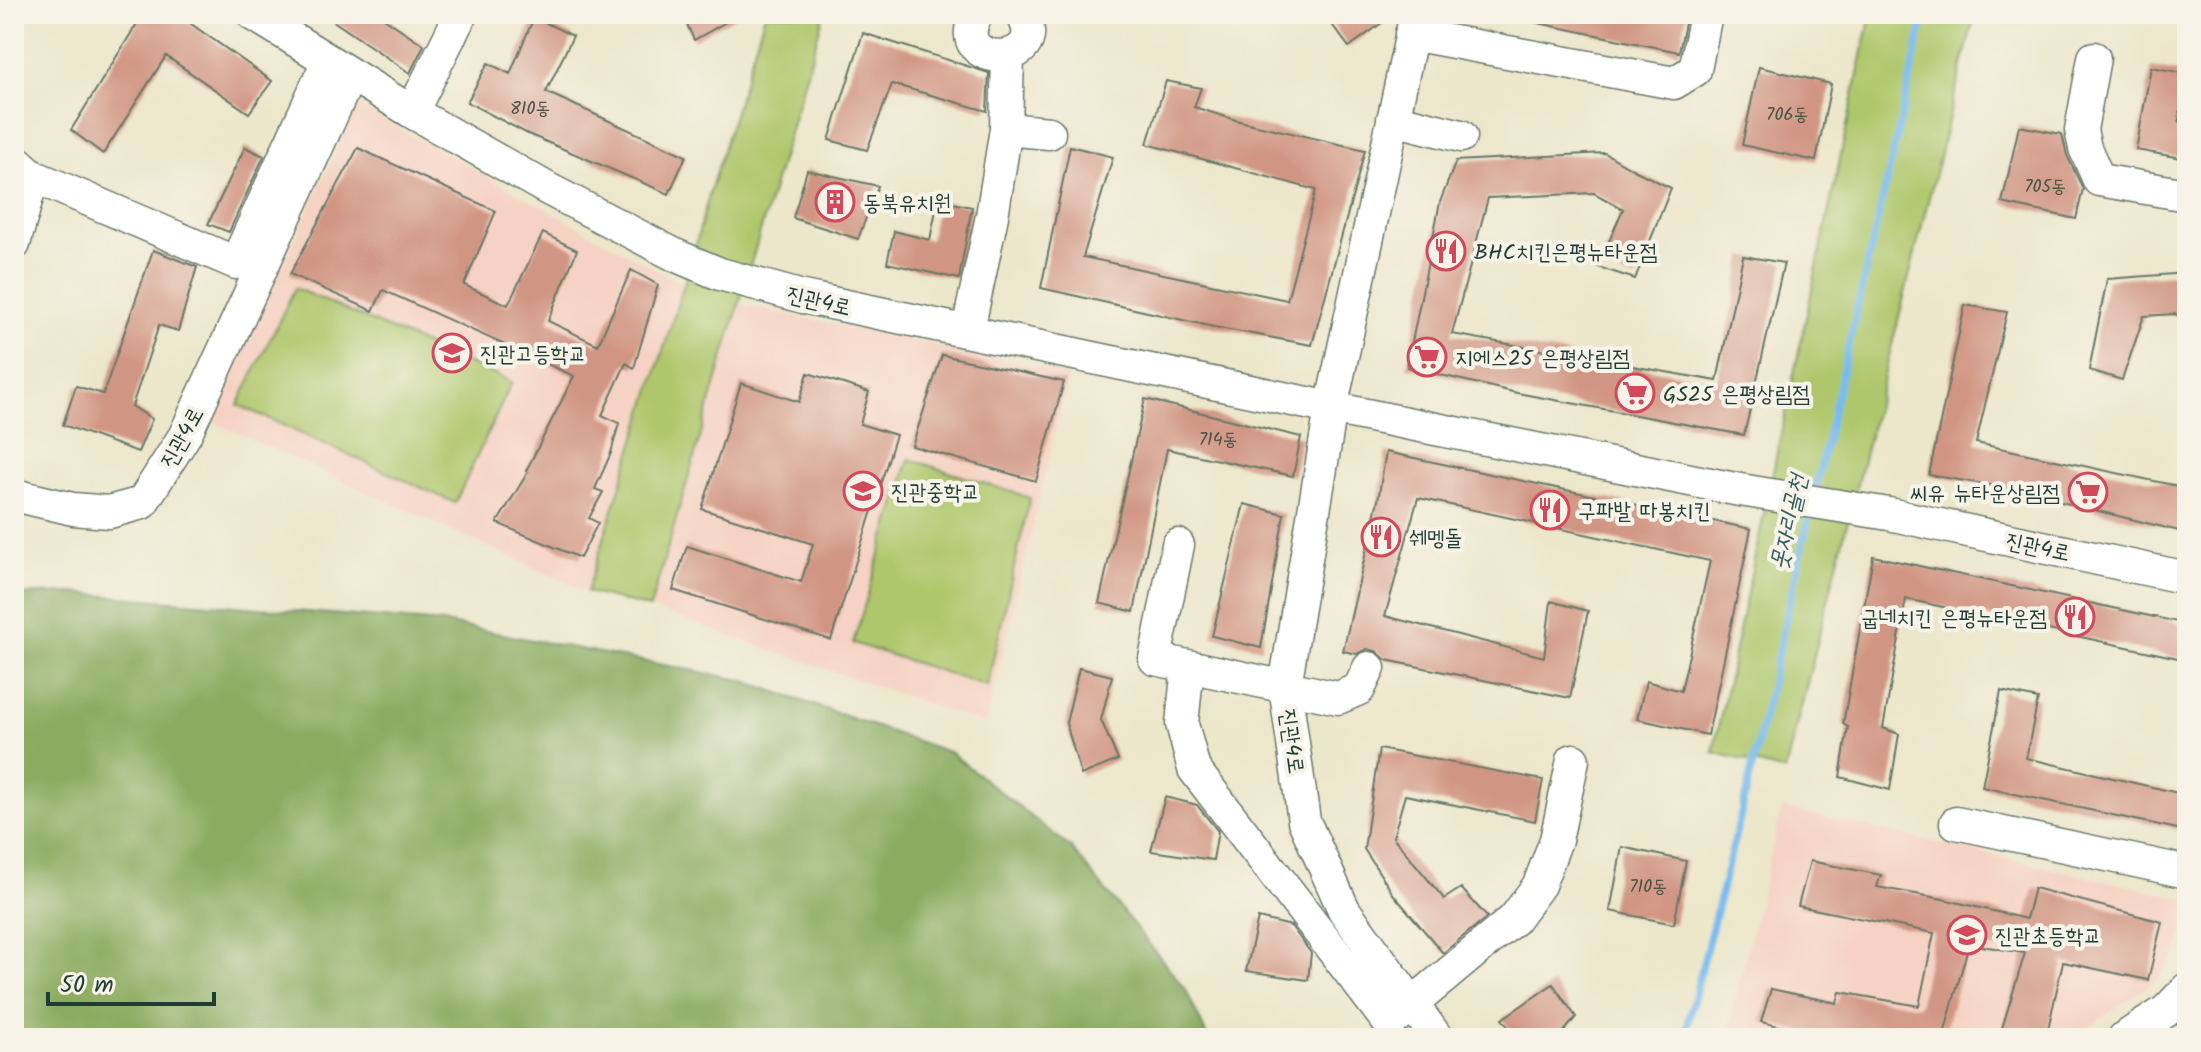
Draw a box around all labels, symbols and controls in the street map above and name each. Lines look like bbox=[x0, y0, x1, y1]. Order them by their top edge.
house number: 810동 bbox=[510, 95, 550, 124]
house number: 706동 bbox=[1766, 101, 1808, 130]
house number: 705동 bbox=[2024, 173, 2066, 202]
building icon: 동북유치원 bbox=[814, 181, 856, 223]
place label: 동북유치원 bbox=[863, 187, 952, 222]
restaurant icon: BHC치킨은평뉴타운점 bbox=[1425, 230, 1467, 272]
place label: BHC치킨은평뉴타운점 bbox=[1474, 236, 1658, 271]
street label: 진관4로 bbox=[783, 278, 854, 327]
school or university icon: 진관고등학교 bbox=[431, 332, 473, 374]
supermarket icon: 지에스25 은평상림점 bbox=[1406, 336, 1448, 378]
place label: 진관고등학교 bbox=[480, 338, 586, 373]
place label: 지에스25 은평상림점 bbox=[1455, 342, 1630, 377]
supermarket icon: GS25 은평상림점 bbox=[1614, 372, 1656, 414]
place label: GS25 은평상림점 bbox=[1663, 378, 1810, 413]
street label: 진관4로 bbox=[152, 401, 214, 475]
house number: 714동 bbox=[1199, 426, 1237, 455]
water label: 못자리골천 bbox=[1760, 468, 1820, 574]
school or university icon: 진관중학교 bbox=[842, 470, 884, 512]
supermarket icon: 씨유 뉴타운상림점 bbox=[2067, 471, 2109, 513]
place label: 진관중학교 bbox=[891, 476, 980, 511]
place label: 씨유 뉴타운상림점 bbox=[1910, 477, 2060, 512]
restaurant icon: 구파발 따봉치킨 bbox=[1529, 489, 1571, 531]
place label: 구파발 따봉치킨 bbox=[1578, 495, 1711, 530]
restaurant icon: 쉐멩돌 bbox=[1360, 516, 1402, 558]
place label: 쉐멩돌 bbox=[1409, 522, 1462, 557]
street label: 진관4로 bbox=[2002, 525, 2073, 572]
restaurant icon: 굽네치킨 은평뉴타운점 bbox=[2054, 596, 2096, 638]
place label: 굽네치킨 은평뉴타운점 bbox=[1861, 602, 2047, 637]
street label: 진관4로 bbox=[1269, 707, 1312, 776]
house number: 710동 bbox=[1629, 873, 1667, 902]
school or university icon: 진관초등학교 bbox=[1946, 914, 1988, 956]
place label: 진관초등학교 bbox=[1995, 920, 2101, 955]
scale bar bbox=[48, 956, 214, 1006]
text: 50 m bbox=[60, 966, 114, 1005]

